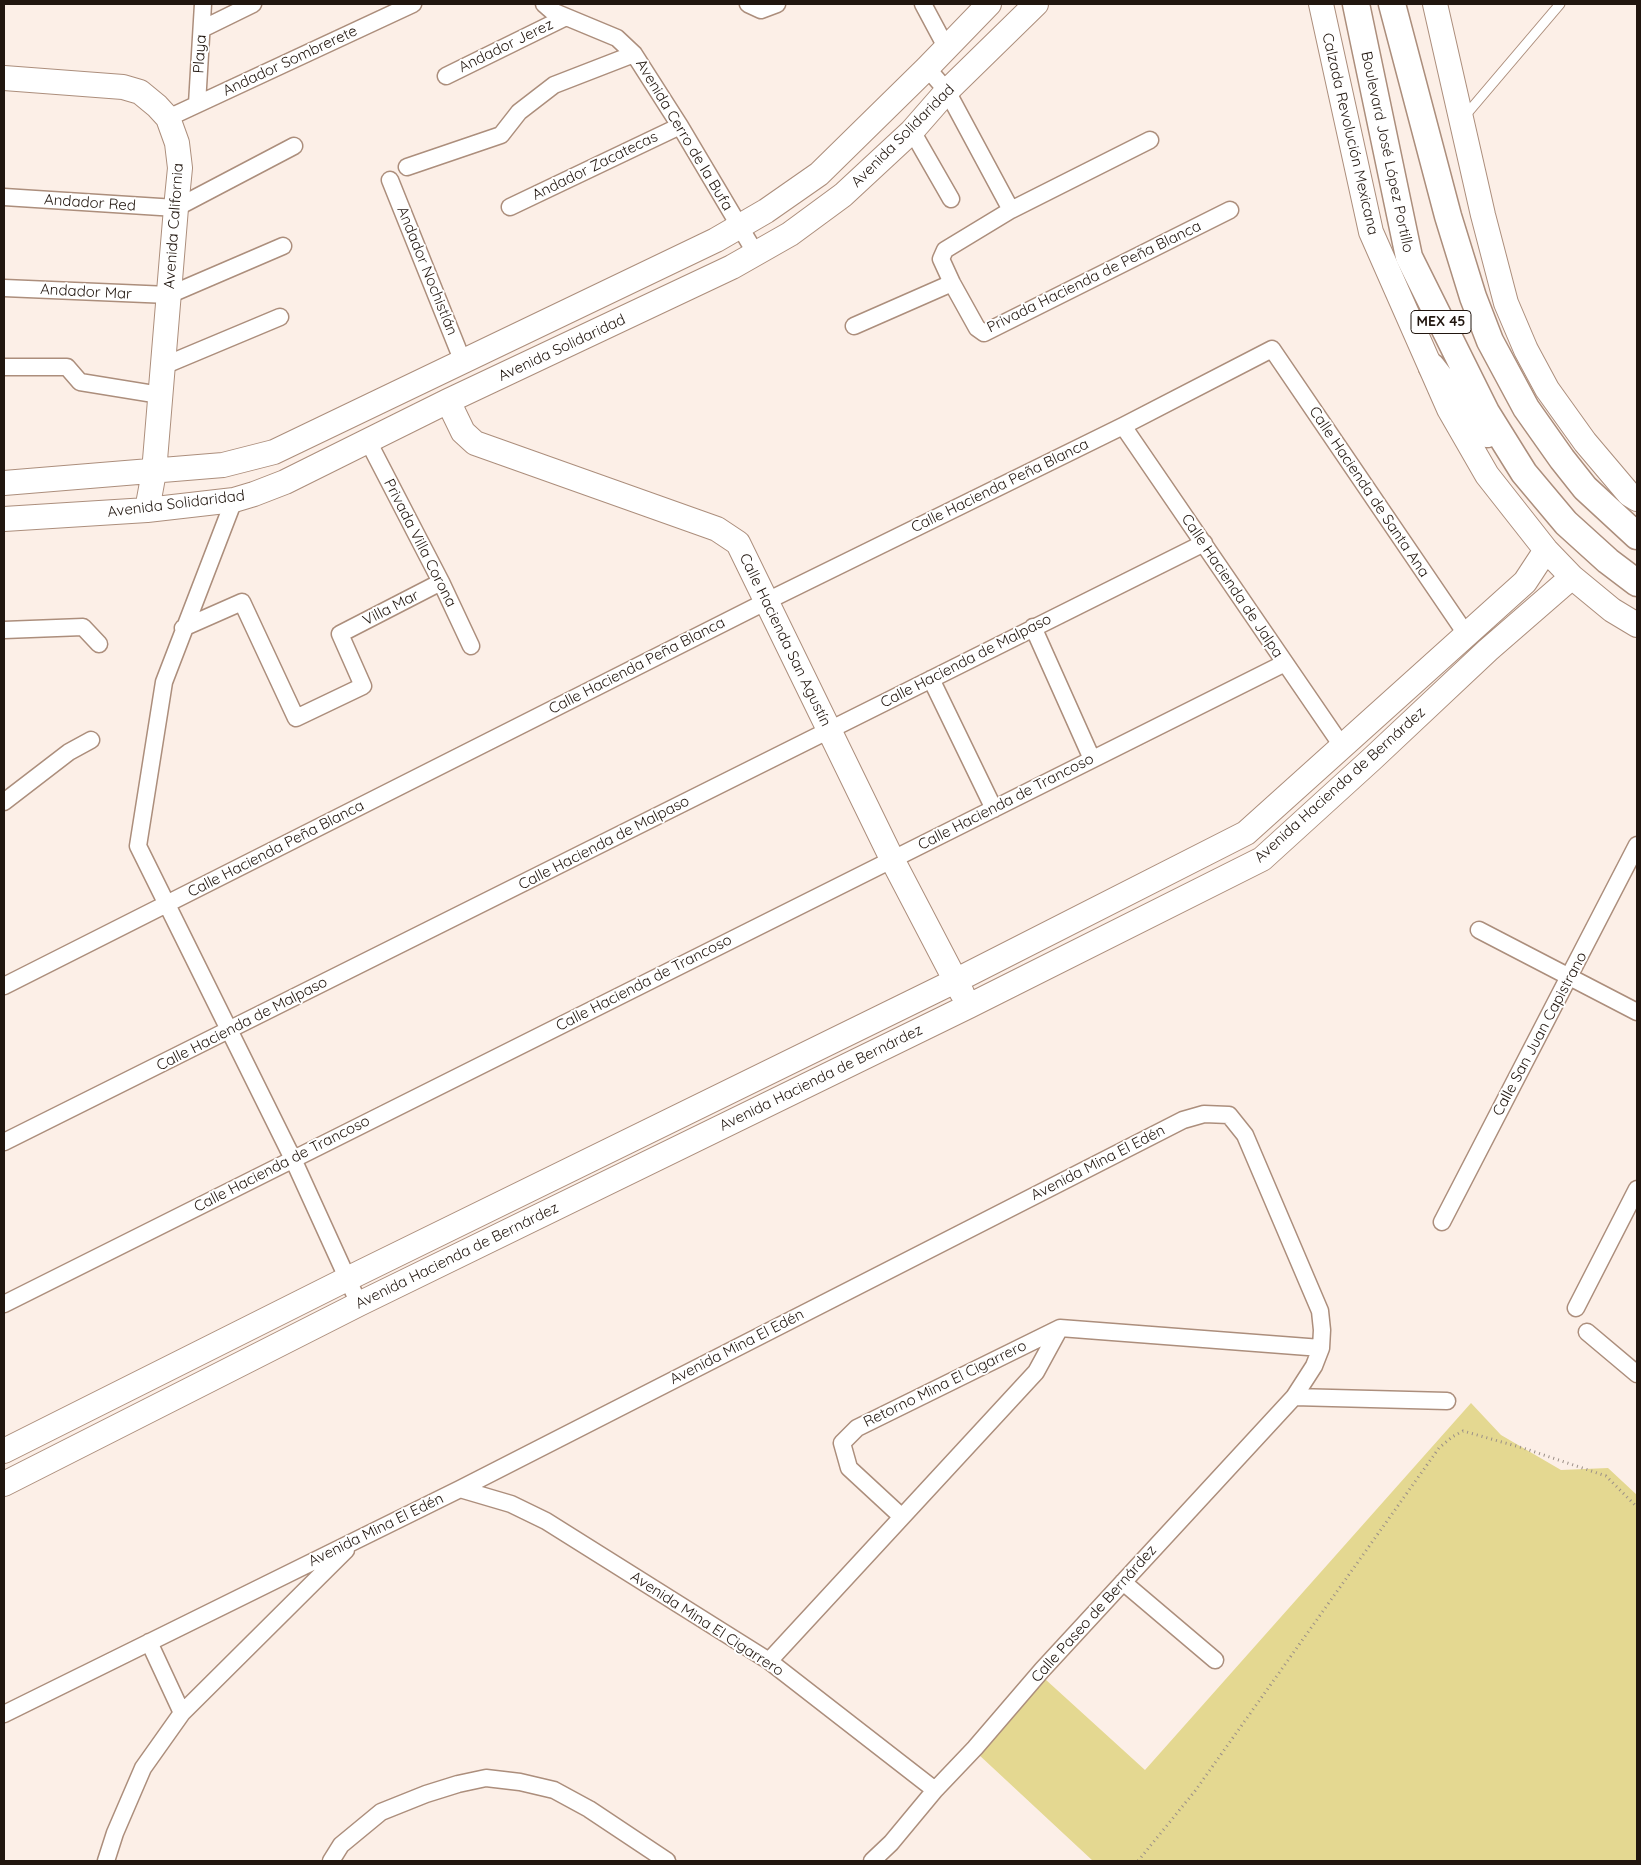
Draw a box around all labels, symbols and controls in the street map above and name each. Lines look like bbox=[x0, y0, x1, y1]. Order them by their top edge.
street label: Andador Jerez bbox=[456, 15, 556, 77]
street label: Andador Sombrerete bbox=[220, 22, 360, 100]
street label: Calzada Revolución Mexicana bbox=[1318, 31, 1382, 237]
street label: Playa bbox=[190, 34, 210, 74]
street label: Boulevard José López Portillo bbox=[1357, 50, 1417, 254]
street label: Avenida Cerro de la Bufa bbox=[632, 56, 736, 214]
street label: Avenida Solidaridad bbox=[848, 81, 958, 191]
street label: Andador Zacatecas bbox=[529, 128, 661, 204]
street label: Avenida California bbox=[161, 163, 187, 289]
street label: Andador Red bbox=[43, 191, 137, 215]
street label: Andador Nochistlán bbox=[393, 204, 461, 338]
street label: Privada Hacienda de Peña Blanca bbox=[984, 217, 1204, 337]
street label: Andador Mar bbox=[40, 281, 132, 303]
street label: Avenida Solidaridad bbox=[495, 311, 629, 385]
road number: MEX 45 bbox=[1411, 311, 1471, 334]
street label: Calle Hacienda de Santa Ana bbox=[1305, 403, 1433, 581]
street label: Calle Hacienda Peña Blanca bbox=[908, 435, 1092, 537]
street label: Privada Villa Corona bbox=[380, 476, 460, 610]
street label: Avenida Solidaridad bbox=[106, 487, 246, 521]
street label: Calle Hacienda de Jalpa bbox=[1177, 511, 1287, 661]
street label: Calle Hacienda San Agustín bbox=[735, 551, 835, 729]
street label: Villa Mar bbox=[360, 586, 422, 630]
street label: Calle Hacienda de Malpaso bbox=[878, 610, 1054, 712]
street label: Calle Hacienda Peña Blanca bbox=[546, 614, 728, 718]
street label: Avenida Hacienda de Bernárdez bbox=[1251, 703, 1429, 867]
street label: Calle Hacienda de Trancoso bbox=[915, 750, 1097, 854]
street label: Calle Hacienda de Malpaso bbox=[516, 792, 692, 894]
street label: Calle Hacienda Peña Blanca bbox=[185, 797, 367, 901]
street label: Calle Hacienda de Trancoso bbox=[553, 931, 735, 1035]
street label: Calle San Juan Capistrano bbox=[1489, 949, 1591, 1119]
street label: Calle Hacienda de Malpaso bbox=[154, 973, 330, 1075]
street label: Avenida Hacienda de Bernárdez bbox=[717, 1021, 925, 1135]
street label: Calle Hacienda de Trancoso bbox=[191, 1112, 373, 1216]
street label: Avenida Mina El Edén bbox=[1028, 1121, 1168, 1205]
street label: Avenida Hacienda de Bernárdez bbox=[353, 1199, 561, 1313]
street label: Avenida Mina El Edén bbox=[667, 1305, 807, 1389]
street label: Retorno Mina El Cigarrero bbox=[861, 1337, 1029, 1431]
street label: Avenida Mina El Edén bbox=[306, 1489, 446, 1571]
street label: Calle Paseo de Bernárdez bbox=[1028, 1542, 1160, 1686]
street label: Avenida Mina El Cigarrero bbox=[627, 1568, 787, 1680]

